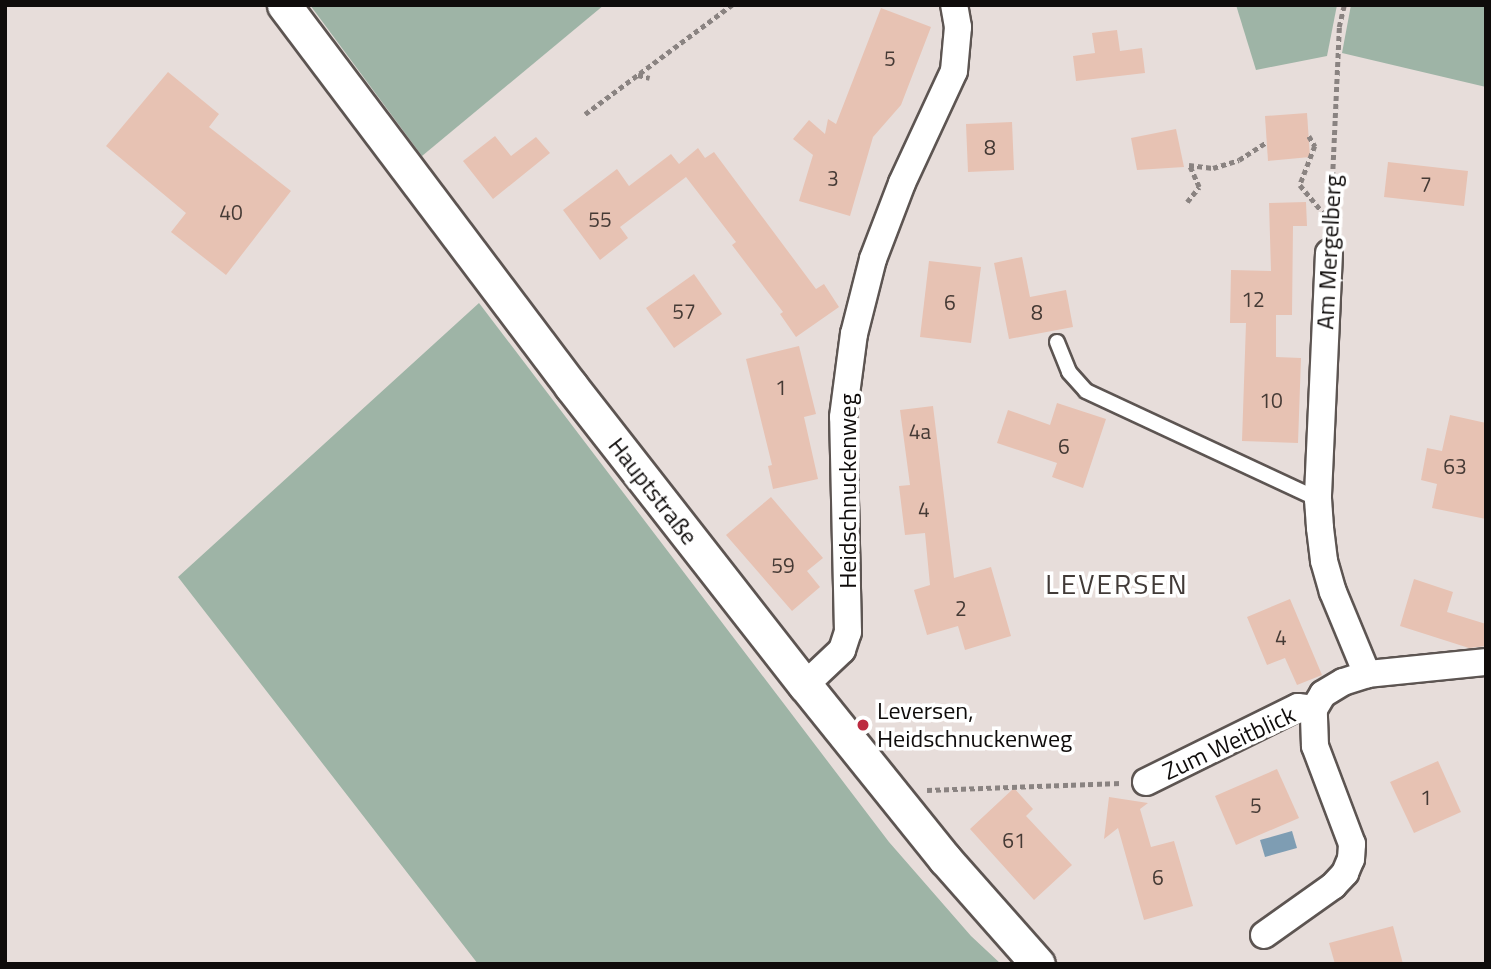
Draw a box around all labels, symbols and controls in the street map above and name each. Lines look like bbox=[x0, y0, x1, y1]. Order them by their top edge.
house number: 5 bbox=[884, 45, 896, 71]
house number: 8 bbox=[984, 134, 996, 160]
house number: 3 bbox=[827, 165, 839, 191]
house number: 7 bbox=[1420, 171, 1432, 197]
street label: Am Mergelberg bbox=[1311, 174, 1347, 330]
house number: 40 bbox=[219, 199, 243, 225]
house number: 55 bbox=[588, 206, 612, 232]
house number: 12 bbox=[1241, 286, 1265, 312]
house number: 6 bbox=[944, 289, 956, 315]
house number: 57 bbox=[672, 298, 696, 324]
house number: 8 bbox=[1031, 299, 1043, 325]
house number: 1 bbox=[775, 374, 787, 400]
house number: 10 bbox=[1259, 387, 1283, 413]
street label: Heidschnuckenweg bbox=[834, 393, 862, 589]
house number: 4a bbox=[909, 418, 931, 444]
street label: Hauptstraße bbox=[602, 432, 704, 550]
house number: 6 bbox=[1058, 433, 1070, 459]
house number: 63 bbox=[1443, 453, 1467, 479]
house number: 4 bbox=[918, 496, 930, 522]
house number: 59 bbox=[771, 552, 795, 578]
district label: LEVERSEN bbox=[1046, 567, 1188, 601]
house number: 2 bbox=[955, 595, 967, 621]
house number: 4 bbox=[1275, 624, 1287, 650]
place label: Leversen, Heidschnuckenweg bbox=[877, 697, 1072, 753]
street label: Zum Weitblick bbox=[1158, 700, 1300, 786]
marker: Leversen, Heidschnuckenweg bbox=[855, 717, 871, 733]
house number: 1 bbox=[1420, 784, 1432, 810]
house number: 5 bbox=[1250, 792, 1262, 818]
house number: 61 bbox=[1002, 827, 1026, 853]
house number: 6 bbox=[1152, 864, 1164, 890]

